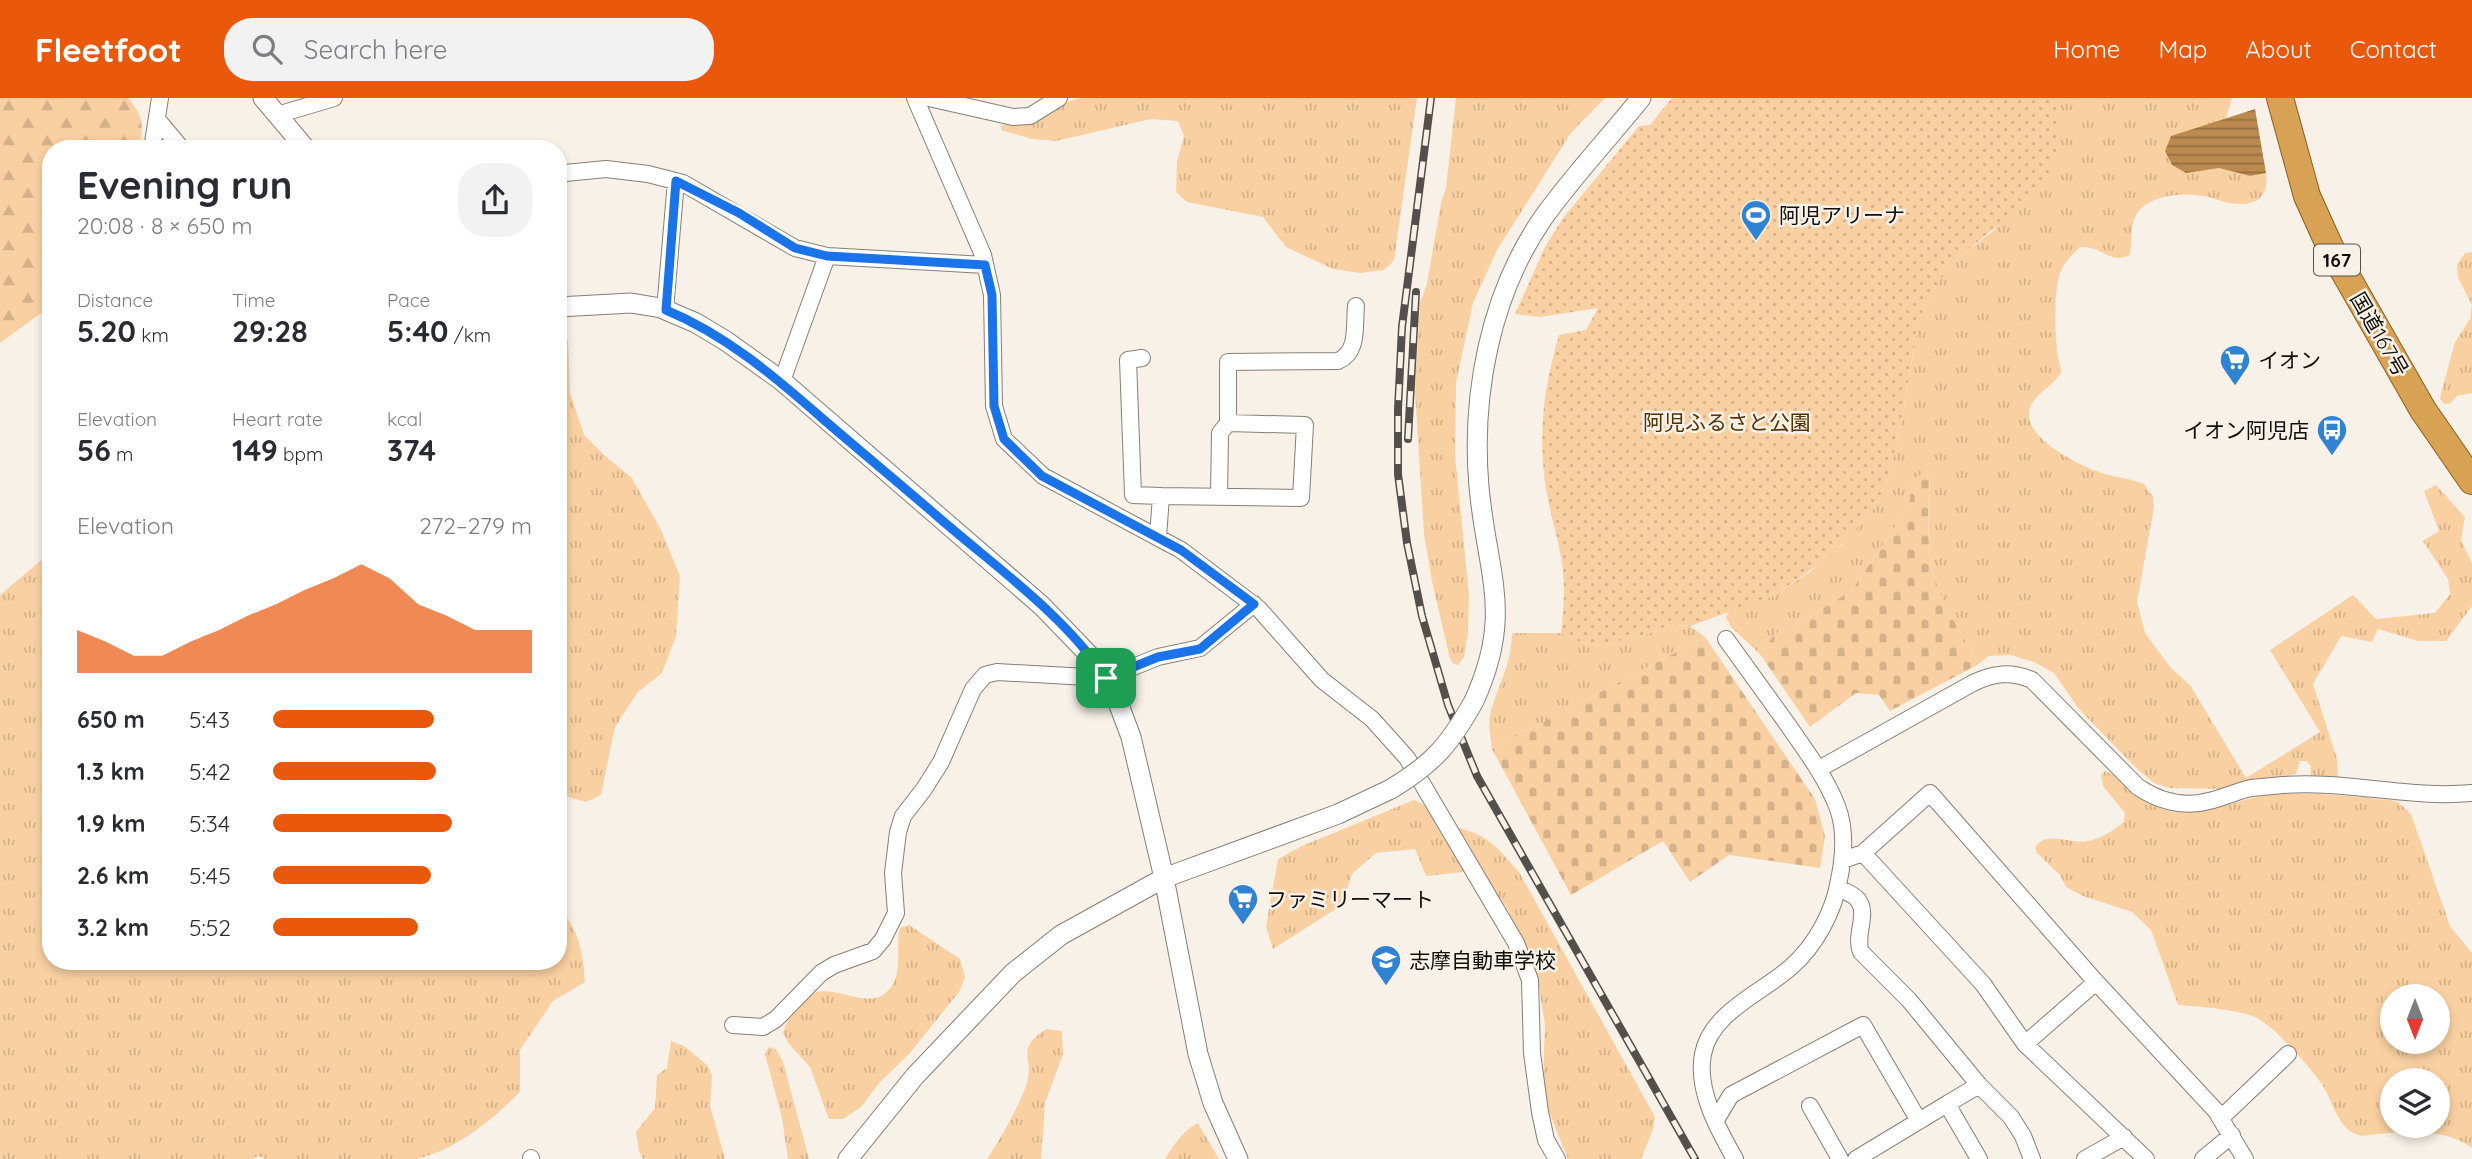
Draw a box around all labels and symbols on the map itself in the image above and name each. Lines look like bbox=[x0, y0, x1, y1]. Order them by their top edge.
sports icon: 阿児アリーナ bbox=[1739, 198, 1773, 242]
place label: 阿児アリーナ bbox=[1779, 202, 1905, 228]
road number: 167 bbox=[2314, 244, 2360, 276]
street label: 国道167号 bbox=[2346, 287, 2414, 381]
supermarket icon: イオン bbox=[2218, 343, 2252, 387]
place label: イオン bbox=[2258, 347, 2321, 373]
park label: 阿児ふるさと公園 bbox=[1643, 409, 1811, 435]
bus stop icon: イオン阿児店 bbox=[2315, 413, 2349, 457]
place label: イオン阿児店 bbox=[2183, 417, 2309, 443]
pin bbox=[1076, 648, 1136, 708]
supermarket icon: ファミリーマート bbox=[1226, 882, 1260, 926]
place label: ファミリーマート bbox=[1266, 886, 1434, 912]
school or university icon: 志摩自動車学校 bbox=[1369, 943, 1403, 987]
place label: 志摩自動車学校 bbox=[1409, 947, 1556, 973]
north arrow bbox=[2380, 984, 2450, 1054]

